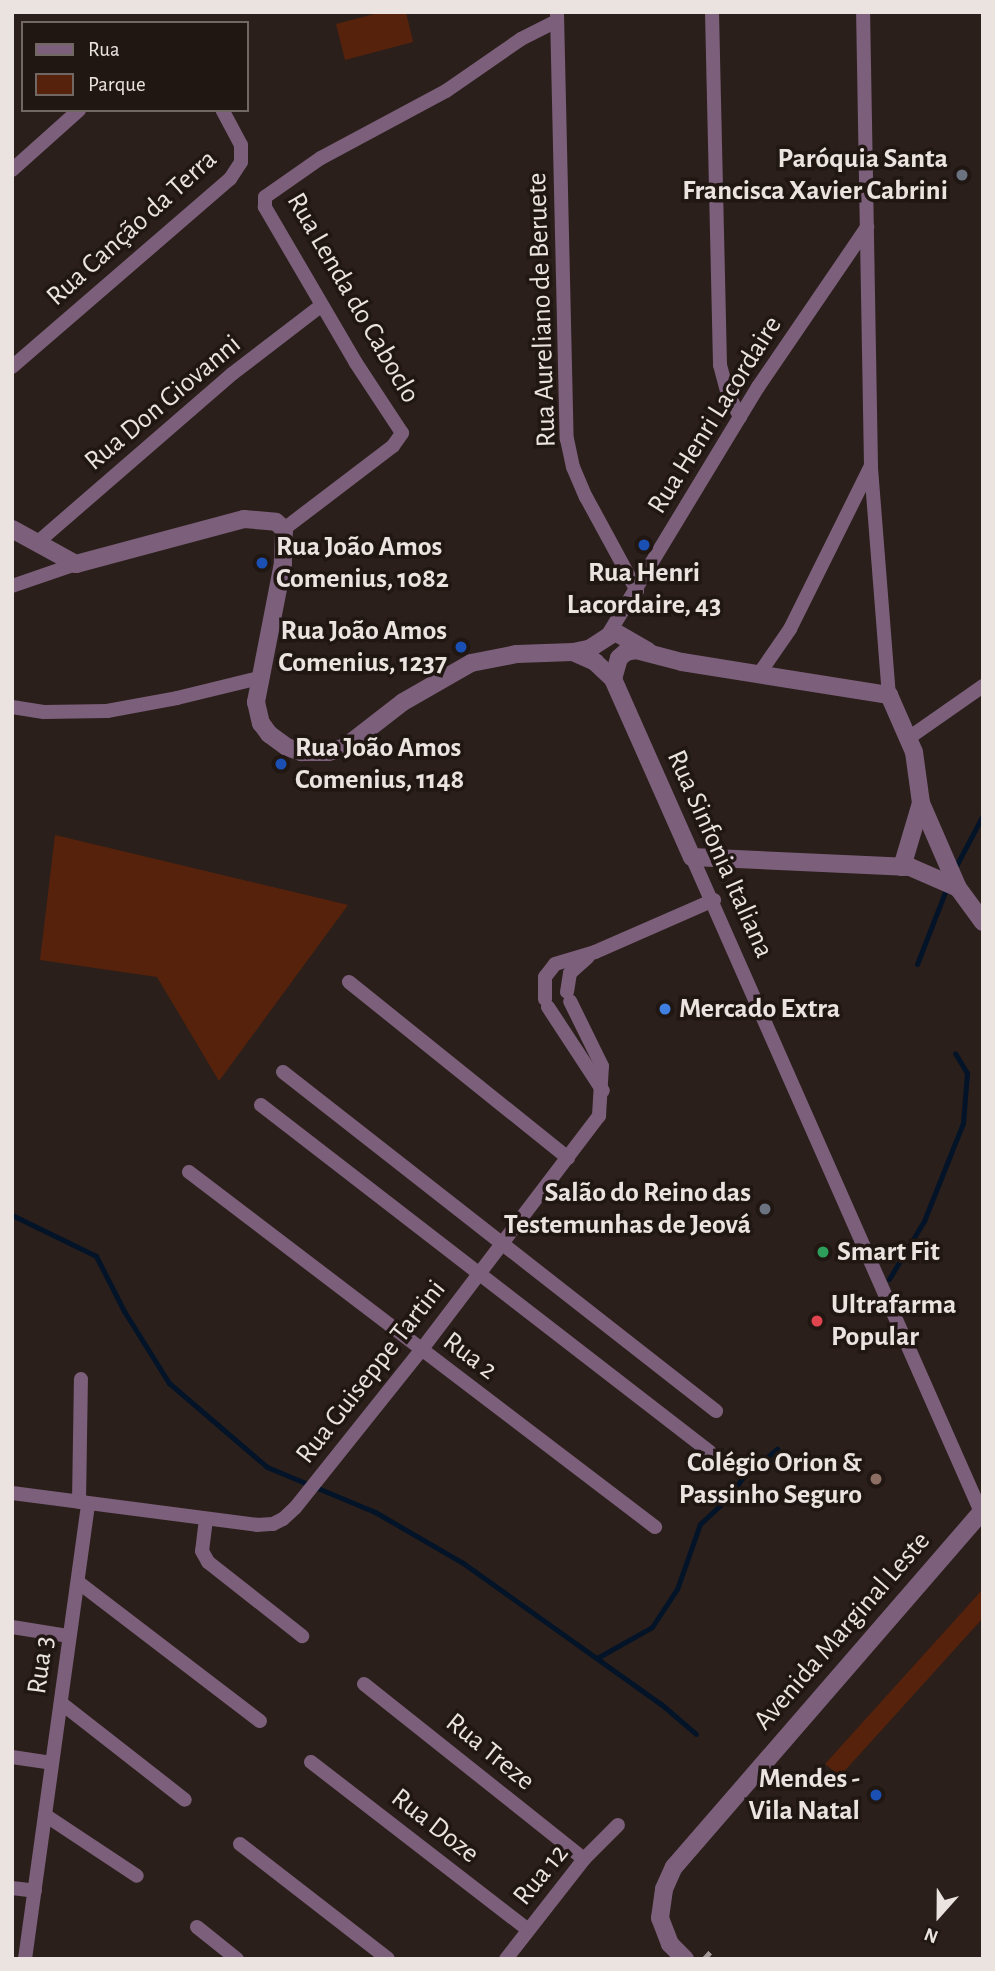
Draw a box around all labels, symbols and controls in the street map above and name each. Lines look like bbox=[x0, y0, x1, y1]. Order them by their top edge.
legend bbox=[21, 21, 248, 112]
text: Rua bbox=[88, 39, 120, 60]
text: Parque bbox=[88, 74, 146, 95]
place label: Paróquia Santa Francisca Xavier Cabrini bbox=[682, 142, 948, 208]
street label: Rua Canção da Terra bbox=[40, 143, 224, 313]
marker: Paróquia Santa Francisca Xavier Cabrini bbox=[954, 167, 970, 183]
street label: Rua Aureliano de Beruete bbox=[520, 172, 564, 448]
street label: Rua Lenda do Caboclo bbox=[279, 187, 427, 409]
street label: Rua Henri Lacordaire bbox=[641, 310, 789, 520]
street label: Rua Don Giovanni bbox=[78, 328, 248, 478]
place label: Rua João Amos Comenius, 1082 bbox=[276, 530, 449, 596]
marker: Rua Henri Lacordaire, 43 bbox=[636, 537, 652, 553]
marker: Rua João Amos Comenius, 1082 bbox=[254, 555, 270, 571]
place label: Rua Henri Lacordaire, 43 bbox=[567, 556, 721, 622]
place label: Rua João Amos Comenius, 1237 bbox=[278, 614, 447, 680]
marker: Rua João Amos Comenius, 1237 bbox=[453, 639, 469, 655]
place label: Rua João Amos Comenius, 1148 bbox=[295, 731, 464, 797]
street label: Rua Sinfonia Italiana bbox=[659, 745, 781, 963]
marker: Rua João Amos Comenius, 1148 bbox=[273, 756, 289, 772]
place label: Mercado Extra bbox=[679, 992, 840, 1026]
marker: Mercado Extra bbox=[657, 1001, 673, 1017]
place label: Salão do Reino das Testemunhas de Jeová bbox=[504, 1176, 751, 1242]
marker: Salão do Reino das Testemunhas de Jeová bbox=[757, 1201, 773, 1217]
place label: Smart Fit bbox=[837, 1235, 940, 1269]
marker: Smart Fit bbox=[815, 1244, 831, 1260]
street label: Rua Guiseppe Tartini bbox=[289, 1273, 453, 1471]
place label: Ultrafarma Popular bbox=[831, 1288, 956, 1354]
marker: Ultrafarma Popular bbox=[809, 1313, 825, 1329]
street label: Rua 2 bbox=[436, 1325, 504, 1387]
place label: Colégio Orion & Passinho Seguro bbox=[679, 1446, 862, 1512]
marker: Colégio Orion & Passinho Seguro bbox=[868, 1471, 884, 1487]
street label: Avenida Marginal Leste bbox=[747, 1525, 937, 1737]
street label: Rua 3 bbox=[20, 1634, 62, 1696]
street label: Rua Treze bbox=[439, 1706, 541, 1798]
place label: Mendes - Vila Natal bbox=[748, 1762, 860, 1828]
street label: Rua Doze bbox=[384, 1781, 486, 1871]
marker: Mendes - Vila Natal bbox=[866, 1785, 886, 1805]
street label: Rua 12 bbox=[506, 1838, 576, 1912]
north arrow bbox=[904, 1880, 974, 1950]
text: N bbox=[922, 1924, 941, 1946]

